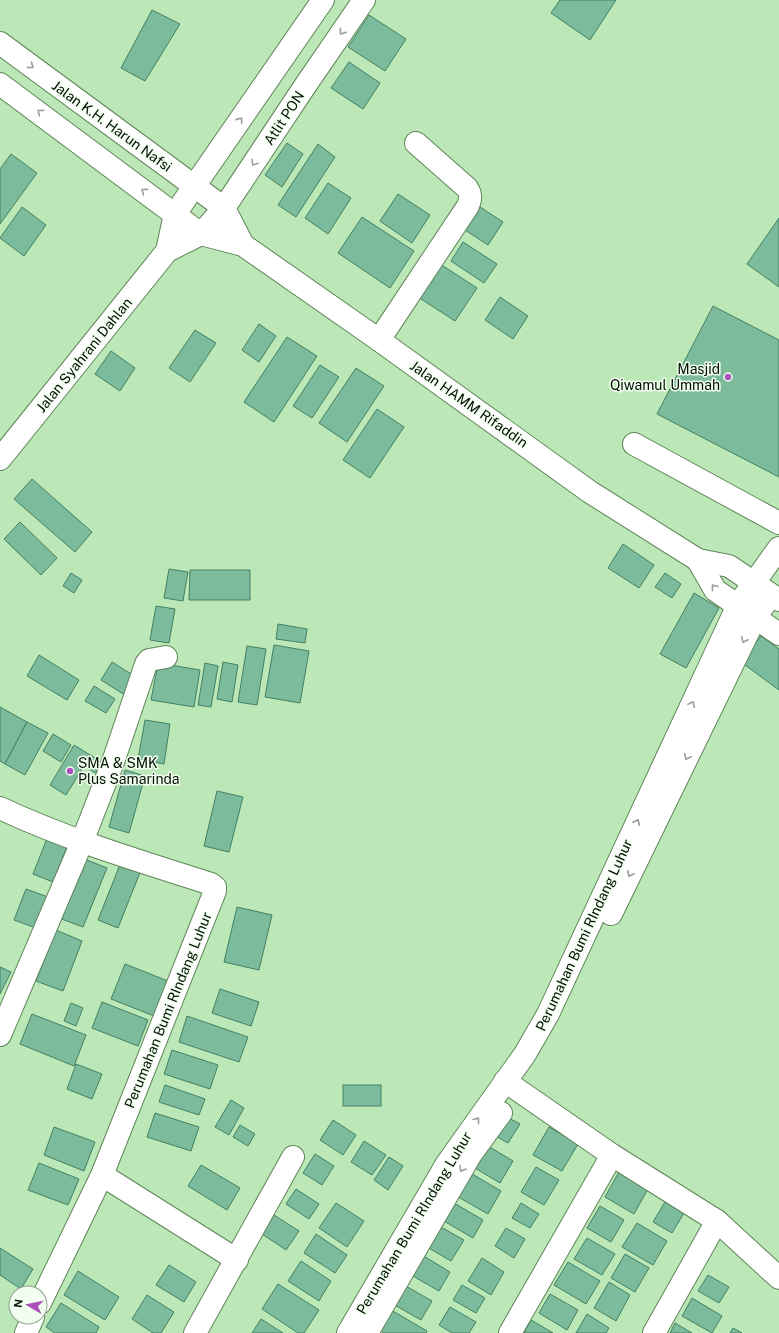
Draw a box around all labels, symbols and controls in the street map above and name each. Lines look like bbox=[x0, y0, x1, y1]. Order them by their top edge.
one-way arrow bbox=[339, 28, 347, 35]
one-way arrow bbox=[27, 62, 34, 69]
street label: Jalan K.H. Harun Nafsi bbox=[49, 77, 175, 175]
street label: Atlit PON bbox=[261, 88, 307, 148]
one-way arrow bbox=[38, 110, 45, 117]
one-way arrow bbox=[235, 117, 243, 124]
one-way arrow bbox=[251, 159, 259, 166]
one-way arrow bbox=[141, 188, 148, 196]
street label: Jalan Syahrani Dahlan bbox=[33, 295, 135, 415]
street label: Jalan HAMM Rifaddin bbox=[407, 357, 531, 451]
place label: Masjid Qiwamul Ummah bbox=[610, 361, 720, 393]
marker: Masjid Qiwamul Ummah bbox=[723, 372, 733, 382]
one-way arrow bbox=[712, 584, 719, 591]
one-way arrow bbox=[741, 636, 749, 644]
one-way arrow bbox=[687, 700, 695, 708]
one-way arrow bbox=[684, 753, 692, 761]
place label: SMA & SMK Plus Samarinda bbox=[78, 755, 180, 787]
marker: SMA & SMK Plus Samarinda bbox=[65, 766, 75, 776]
one-way arrow bbox=[632, 818, 640, 826]
street label: Perumahan Bumi RIndang Luhur bbox=[532, 836, 636, 1034]
one-way arrow bbox=[627, 870, 635, 877]
street label: Perumahan Bumi RIndang Luhur bbox=[121, 910, 215, 1110]
one-way arrow bbox=[472, 1118, 479, 1125]
street label: Perumahan Bumi RIndang Luhur bbox=[353, 1129, 475, 1317]
one-way arrow bbox=[459, 1165, 467, 1172]
north arrow bbox=[8, 1285, 48, 1325]
text: N bbox=[12, 1298, 25, 1309]

